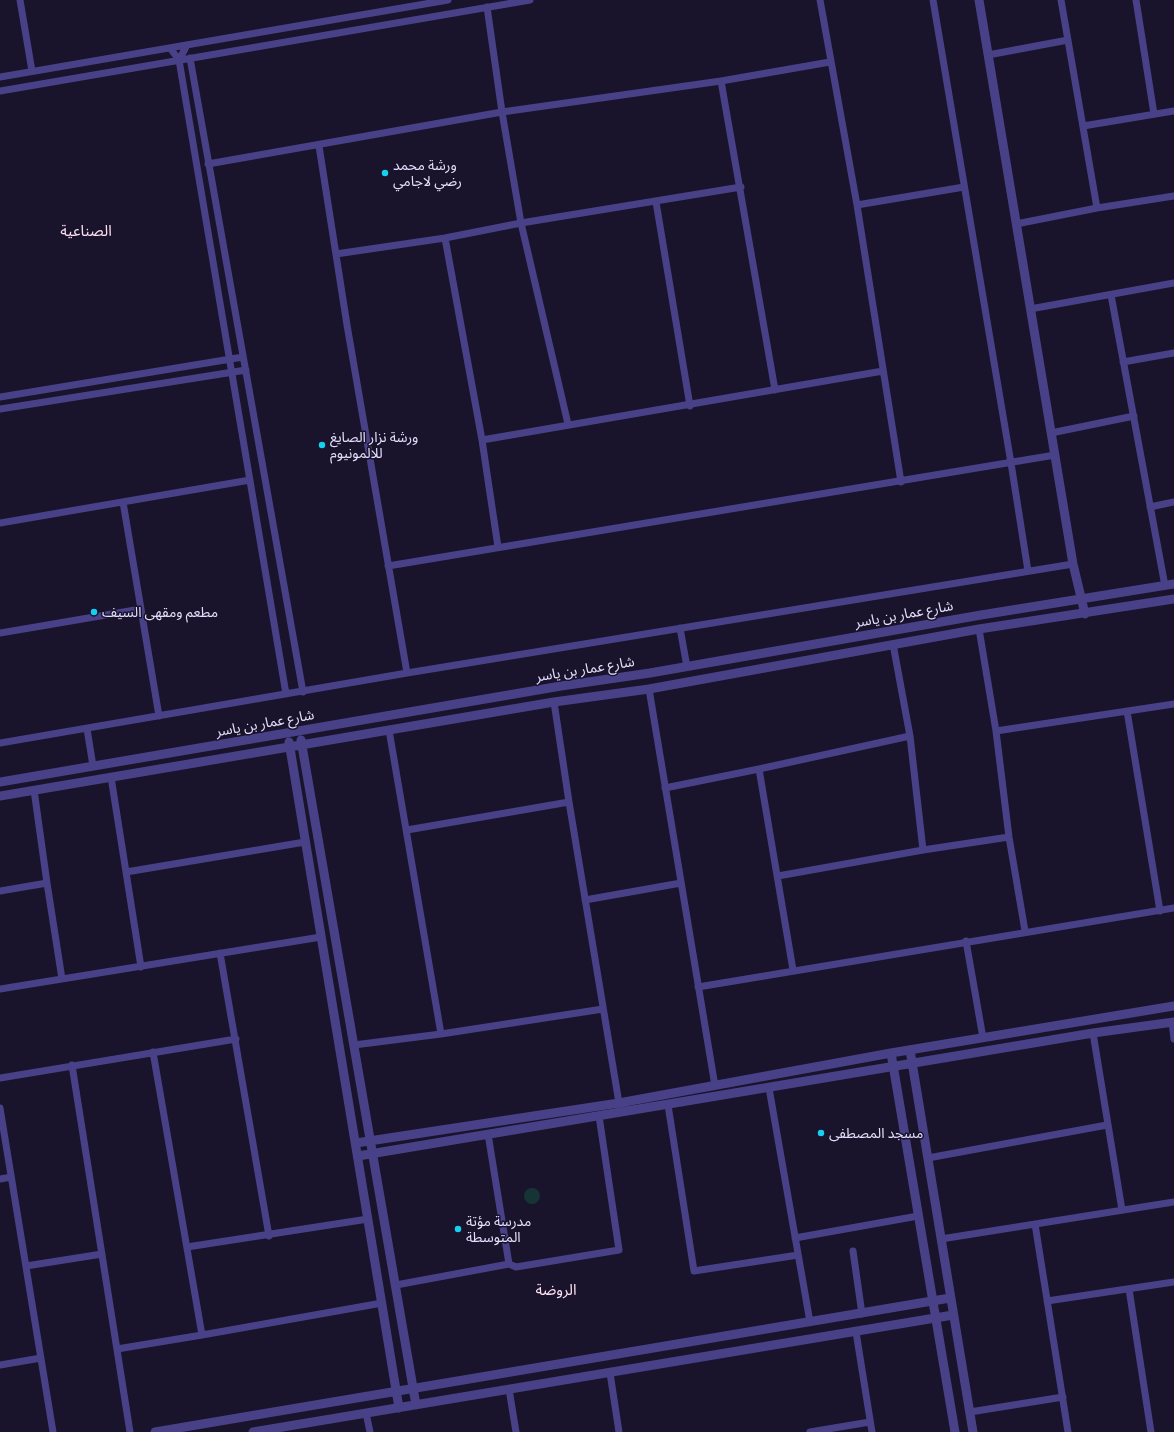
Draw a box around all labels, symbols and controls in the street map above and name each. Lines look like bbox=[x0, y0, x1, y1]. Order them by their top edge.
place label: ورشة محمد رضي لاجامي bbox=[393, 157, 462, 190]
marker: ورشة محمد رضي لاجامي bbox=[380, 168, 390, 178]
district label: الصناعية bbox=[60, 222, 112, 240]
place label: ورشة نزار الصايغ للالمونيوم bbox=[330, 429, 418, 462]
marker: ورشة نزار الصايغ للالمونيوم bbox=[317, 440, 327, 450]
street label: شارع عمار بن ياسر bbox=[853, 597, 955, 631]
place label: مطعم ومقهى السيف bbox=[102, 604, 218, 620]
marker: مطعم ومقهى السيف bbox=[89, 607, 99, 617]
street label: شارع عمار بن ياسر bbox=[534, 653, 636, 685]
street label: شارع عمار بن ياسر bbox=[214, 706, 316, 740]
place label: مسجد المصطفى bbox=[829, 1125, 923, 1141]
marker: مسجد المصطفى bbox=[816, 1128, 826, 1138]
place label: مدرسة مؤتة المتوسطة bbox=[466, 1213, 531, 1246]
marker: مدرسة مؤتة المتوسطة bbox=[453, 1224, 463, 1234]
district label: الروضة bbox=[536, 1281, 576, 1299]

